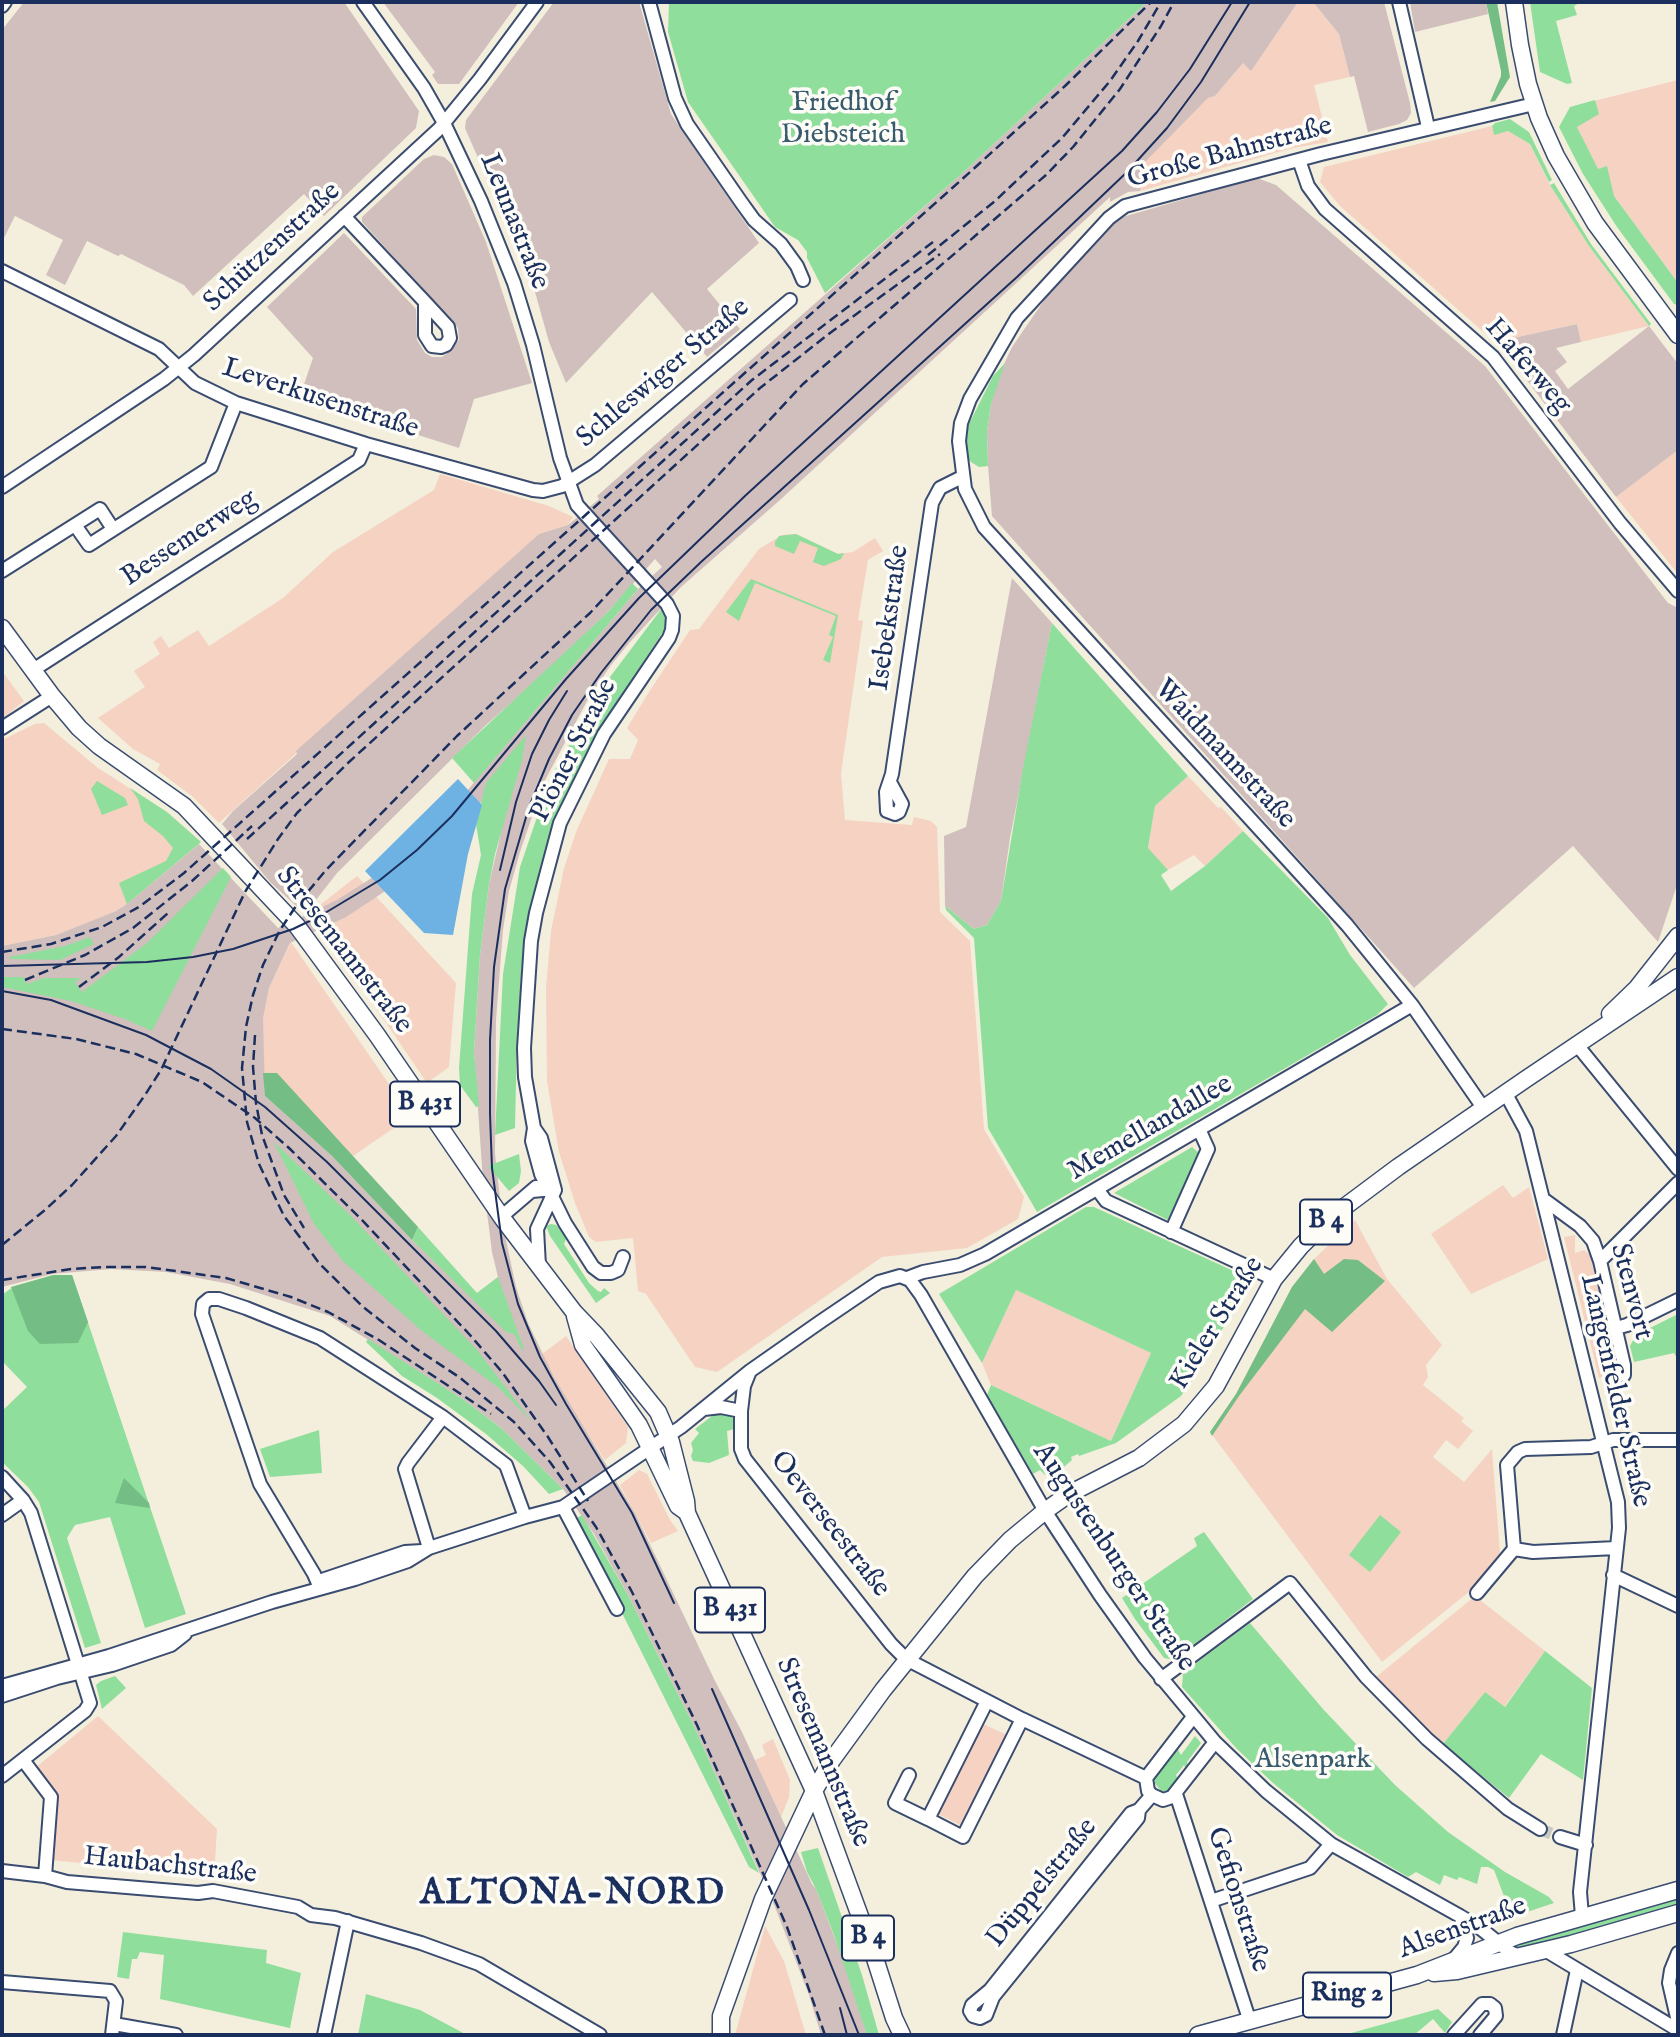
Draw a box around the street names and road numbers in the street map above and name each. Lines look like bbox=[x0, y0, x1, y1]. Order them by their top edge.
street label: Große Bahnstraße bbox=[1124, 111, 1336, 197]
street label: Leunastraße bbox=[471, 149, 555, 295]
street label: Schützenstraße bbox=[198, 176, 348, 320]
street label: Schleswiger Straße bbox=[571, 292, 757, 456]
street label: Haferweg bbox=[1476, 312, 1578, 422]
street label: Leverkusenstraße bbox=[218, 352, 422, 448]
street label: Bessemerweg bbox=[116, 483, 264, 595]
street label: Isebekstraße bbox=[864, 543, 918, 693]
street label: Waidmannstraße bbox=[1146, 673, 1302, 837]
street label: Plöner Straße bbox=[525, 674, 625, 828]
street label: Stresemannstraße bbox=[267, 861, 419, 1041]
street label: Memellandallee bbox=[1063, 1069, 1239, 1189]
road number: B 431 bbox=[390, 1082, 460, 1126]
road number: B 4 bbox=[1300, 1200, 1352, 1245]
street label: Stenvort bbox=[1601, 1240, 1659, 1344]
street label: Kieler Straße bbox=[1164, 1251, 1272, 1397]
street label: Langenfelder Straße bbox=[1571, 1271, 1657, 1511]
street label: Augustenburger Straße bbox=[1024, 1438, 1202, 1678]
street label: Oeverseestraße bbox=[762, 1445, 896, 1605]
road number: B 431 bbox=[695, 1588, 765, 1632]
street label: Stresemannstraße bbox=[767, 1653, 877, 1853]
street label: Düppelstraße bbox=[981, 1812, 1105, 1956]
street label: Gefionstraße bbox=[1198, 1823, 1276, 1977]
street label: Haubachstraße bbox=[82, 1841, 258, 1893]
street label: Alsenstraße bbox=[1395, 1890, 1531, 1968]
road number: B 4 bbox=[842, 1915, 894, 1960]
road number: Ring 2 bbox=[1303, 1972, 1391, 2018]

